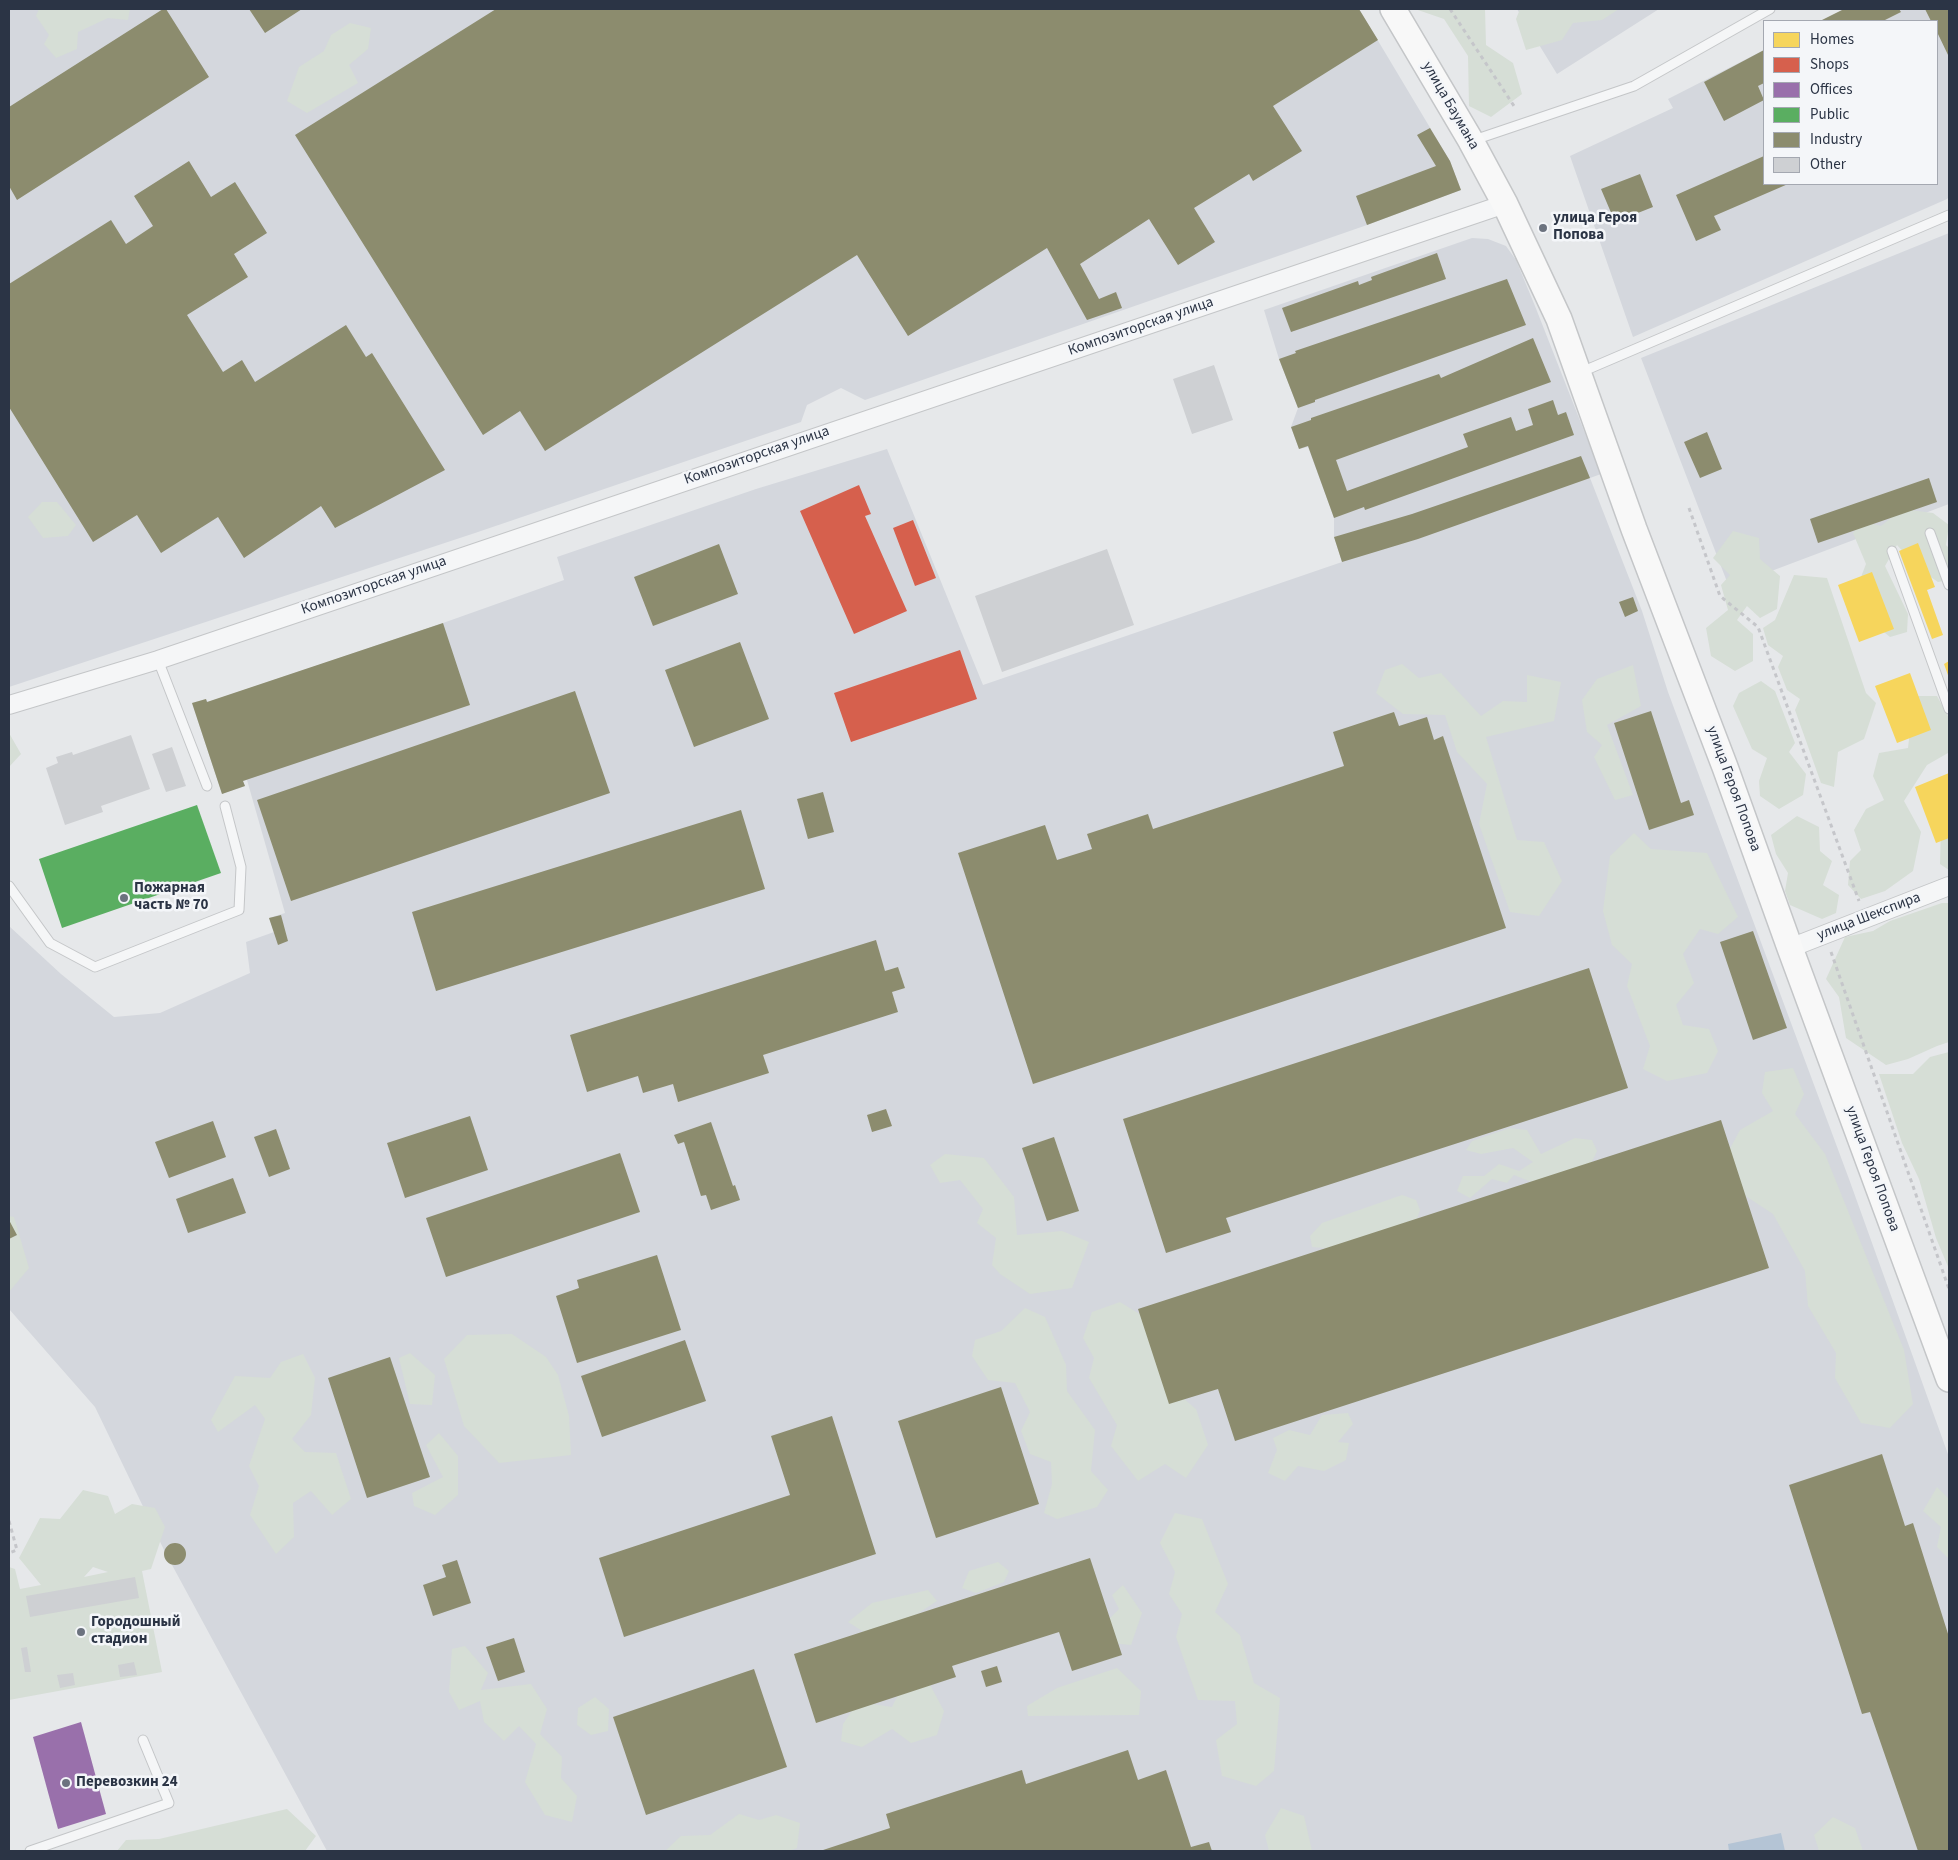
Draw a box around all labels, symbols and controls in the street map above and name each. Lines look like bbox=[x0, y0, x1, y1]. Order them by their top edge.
legend bbox=[1763, 20, 1938, 185]
text: Homes bbox=[1810, 29, 1854, 50]
text: Shops bbox=[1810, 54, 1849, 75]
street label: улица Баумана bbox=[1418, 59, 1482, 153]
text: Offices bbox=[1810, 79, 1853, 100]
text: Public bbox=[1810, 104, 1849, 125]
text: Industry bbox=[1810, 129, 1862, 150]
text: Other bbox=[1810, 154, 1846, 175]
place label: улица Героя Попова bbox=[1553, 210, 1637, 245]
marker: улица Героя Попова bbox=[1537, 222, 1549, 234]
street label: Композиторская улица bbox=[1066, 294, 1216, 360]
street label: Композиторская улица bbox=[682, 423, 832, 489]
street label: Композиторская улица bbox=[299, 553, 449, 619]
street label: улица Героя Попова bbox=[1702, 724, 1764, 854]
place label: Пожарная часть № 70 bbox=[134, 880, 208, 915]
street label: улица Шекспира bbox=[1815, 889, 1923, 945]
marker: Пожарная часть № 70 bbox=[118, 892, 130, 904]
street label: улица Героя Попова bbox=[1841, 1104, 1903, 1234]
place label: Городошный стадион bbox=[91, 1614, 180, 1649]
marker: Городошный стадион bbox=[75, 1626, 87, 1638]
place label: Перевозкин 24 bbox=[76, 1774, 178, 1792]
marker: Перевозкин 24 bbox=[60, 1777, 72, 1789]

